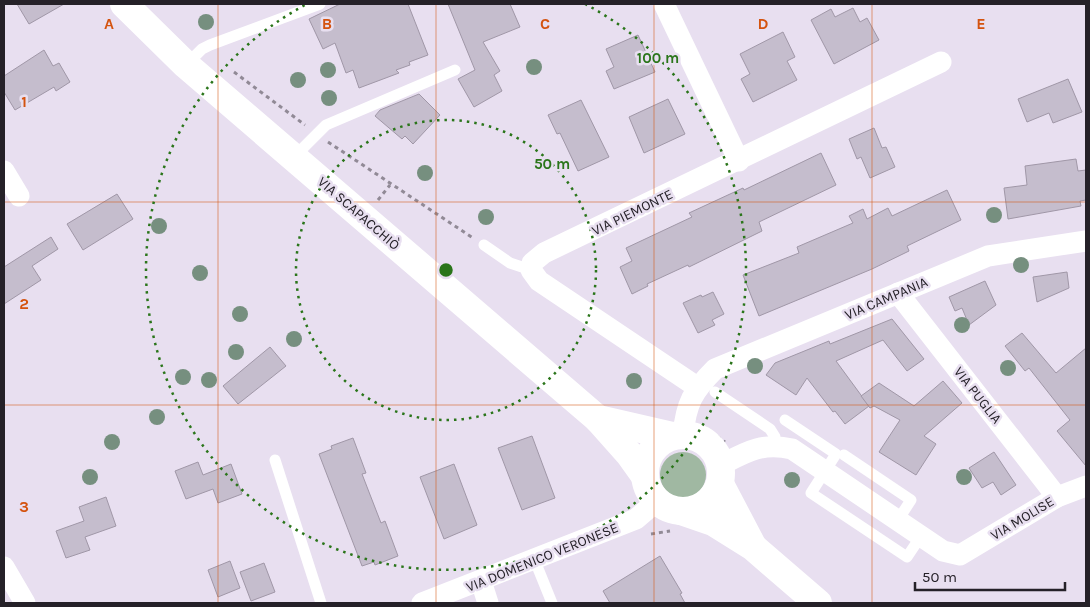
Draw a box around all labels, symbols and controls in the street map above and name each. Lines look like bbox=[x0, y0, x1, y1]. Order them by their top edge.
text: A bbox=[104, 14, 114, 33]
text: B bbox=[322, 14, 332, 33]
text: C bbox=[540, 14, 550, 33]
text: D bbox=[758, 14, 769, 33]
text: E bbox=[976, 14, 986, 33]
text: 100 m bbox=[637, 49, 679, 67]
text: 1 bbox=[21, 92, 27, 111]
text: 50 m bbox=[534, 155, 570, 173]
street label: VIA SCAPACCHIÒ bbox=[314, 172, 404, 254]
street label: VIA PIEMONTE bbox=[589, 186, 676, 239]
centre of rings bbox=[437, 261, 455, 279]
street label: VIA CAMPANIA bbox=[842, 273, 930, 324]
text: 2 bbox=[19, 294, 29, 313]
street label: VIA PUGLIA bbox=[950, 363, 1005, 427]
street label: VIA MOLISE bbox=[988, 493, 1057, 544]
text: 3 bbox=[19, 497, 29, 516]
street label: VIA DOMENICO VERONESE bbox=[464, 519, 621, 596]
scale bar bbox=[915, 560, 1065, 592]
text: 50 m bbox=[922, 568, 957, 586]

